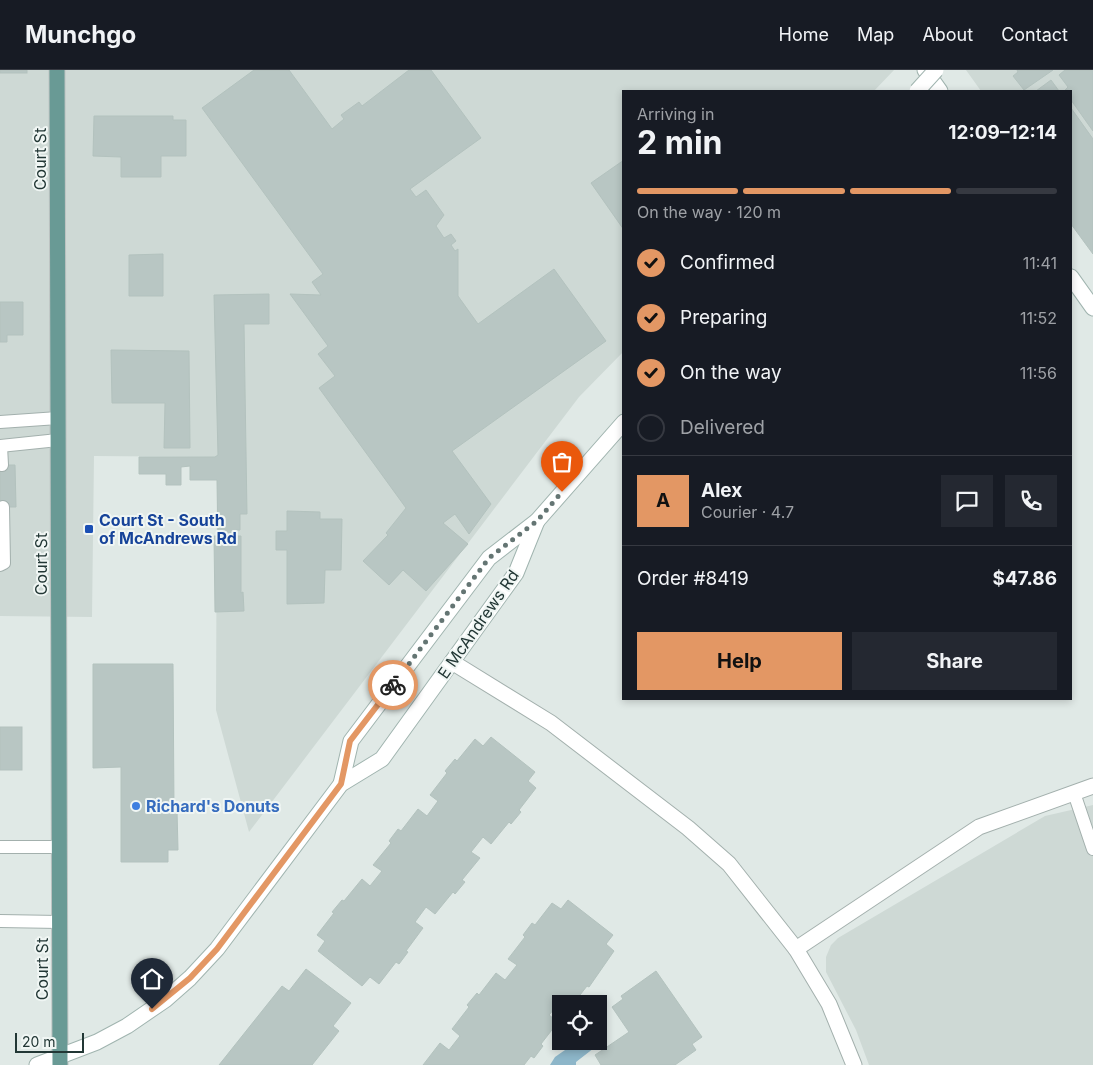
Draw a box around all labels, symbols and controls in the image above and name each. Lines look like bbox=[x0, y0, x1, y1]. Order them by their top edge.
text: Munchgo bbox=[25, 20, 136, 49]
text: Home bbox=[779, 24, 829, 45]
text: Map bbox=[857, 24, 894, 45]
text: About bbox=[922, 24, 973, 45]
text: Contact bbox=[1001, 24, 1068, 45]
text: Arriving in bbox=[637, 104, 714, 124]
text: 12:09–12:14 bbox=[948, 121, 1057, 144]
text: 2 min bbox=[637, 123, 723, 162]
street label: Court St bbox=[30, 128, 50, 190]
text: On the way · 120 m bbox=[637, 202, 781, 222]
icon: check bbox=[637, 249, 665, 277]
text: Confirmed bbox=[680, 251, 775, 274]
text: 11:41 bbox=[1023, 253, 1057, 273]
icon: check bbox=[637, 304, 665, 332]
text: Preparing bbox=[680, 306, 767, 329]
text: 11:52 bbox=[1020, 308, 1057, 328]
icon: check bbox=[637, 359, 665, 387]
text: On the way bbox=[680, 361, 782, 384]
text: 11:56 bbox=[1020, 363, 1057, 383]
text: Delivered bbox=[680, 416, 765, 439]
pin bbox=[541, 441, 583, 492]
icon: bag bbox=[548, 448, 576, 476]
button: chat bbox=[941, 475, 993, 527]
button: phone bbox=[1005, 475, 1057, 527]
text: Alex bbox=[701, 479, 742, 502]
text: A bbox=[656, 489, 670, 512]
text: Courier · 4.7 bbox=[701, 502, 794, 522]
place label: Court St - South of McAndrews Rd bbox=[99, 510, 237, 548]
marker: Court St - South of McAndrews Rd bbox=[83, 523, 95, 535]
street label: Court St bbox=[31, 533, 51, 595]
street label: E McAndrews Rd bbox=[433, 566, 523, 682]
text: Order #8419 bbox=[637, 567, 749, 590]
text: $47.86 bbox=[993, 567, 1057, 590]
button: Help bbox=[637, 632, 842, 690]
button: Share bbox=[852, 632, 1057, 690]
courier bbox=[368, 660, 418, 710]
icon: bike bbox=[379, 671, 407, 699]
place label: Richard's Donuts bbox=[146, 796, 280, 816]
marker: Richard's Donuts bbox=[130, 800, 142, 812]
street label: Court St bbox=[32, 938, 52, 1000]
pin bbox=[131, 958, 173, 1009]
icon: home bbox=[138, 965, 166, 993]
map controls bbox=[552, 995, 607, 1050]
button: locate bbox=[552, 995, 607, 1050]
scale bar bbox=[15, 1030, 84, 1053]
text: 20 m bbox=[22, 1033, 56, 1050]

